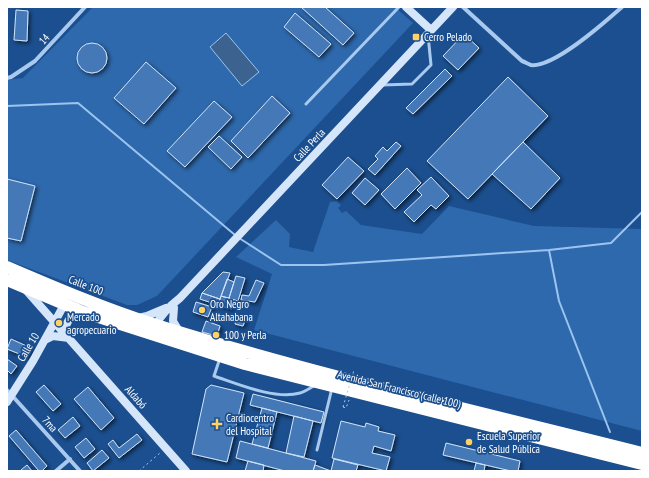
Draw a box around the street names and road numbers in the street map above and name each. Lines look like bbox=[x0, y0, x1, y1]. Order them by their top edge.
street label: 14 bbox=[35, 31, 53, 47]
street label: Calle Perla bbox=[290, 125, 328, 165]
street label: Calle 100 bbox=[67, 272, 105, 298]
street label: Calle 10 bbox=[14, 330, 42, 364]
street label: Avenida San Francisco (calle 100) bbox=[336, 367, 463, 411]
street label: Aldabó bbox=[122, 382, 150, 412]
street label: 7ma bbox=[39, 413, 61, 435]

